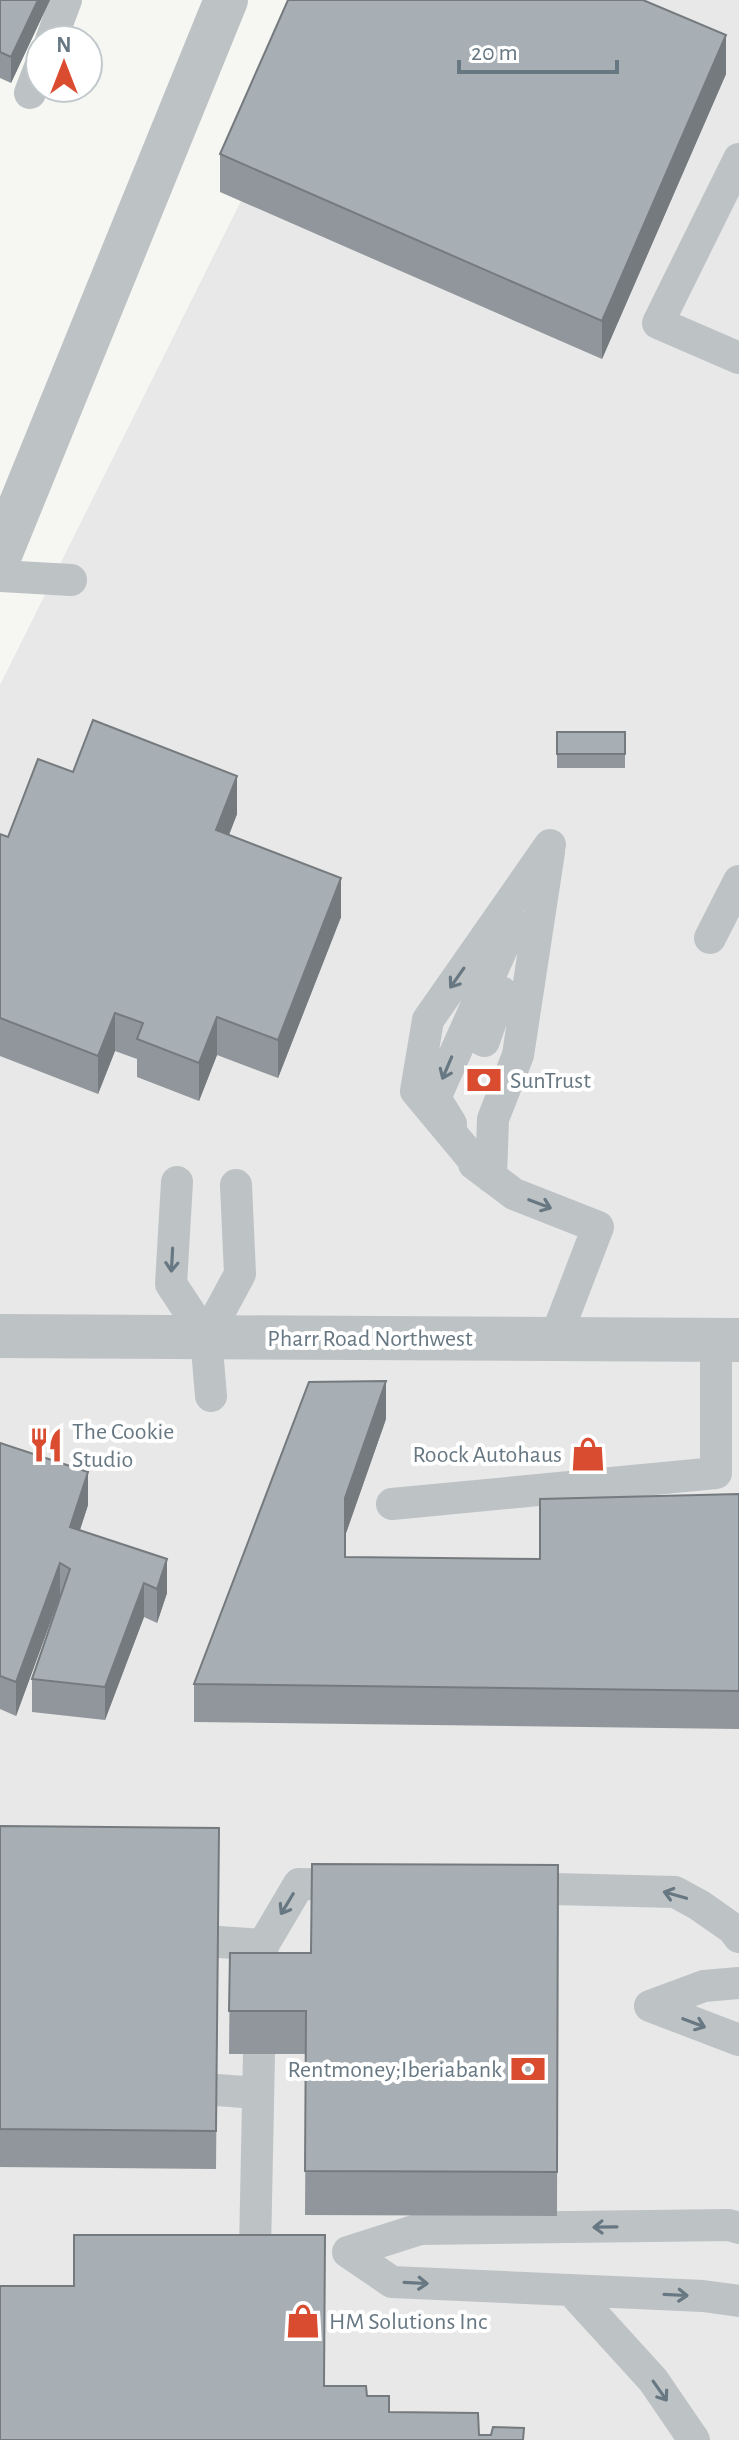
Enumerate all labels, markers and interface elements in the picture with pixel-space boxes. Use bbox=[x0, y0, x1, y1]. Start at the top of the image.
north arrow bbox=[24, 24, 104, 104]
scale bar bbox=[459, 24, 617, 74]
text: N bbox=[56, 34, 72, 56]
text: 20 m bbox=[471, 41, 518, 65]
one-way arrow bbox=[449, 966, 465, 988]
one-way arrow bbox=[439, 1055, 454, 1080]
bank icon: SunTrust bbox=[465, 1061, 503, 1099]
place label: SunTrust bbox=[510, 1069, 591, 1093]
one-way arrow bbox=[527, 1198, 552, 1212]
one-way arrow bbox=[164, 1246, 179, 1273]
street label: Pharr Road Northwest bbox=[267, 1327, 473, 1351]
place label: The Cookie Studio bbox=[72, 1420, 174, 1472]
restaurant icon: The Cookie Studio bbox=[27, 1426, 65, 1464]
shop icon: Roock Autohaus bbox=[569, 1435, 607, 1473]
place label: Roock Autohaus bbox=[412, 1443, 562, 1467]
one-way arrow bbox=[663, 1887, 688, 1901]
one-way arrow bbox=[279, 1892, 295, 1915]
one-way arrow bbox=[681, 2017, 706, 2031]
bank icon: Rentmoney;Iberiabank bbox=[509, 2050, 547, 2088]
place label: Rentmoney;Iberiabank bbox=[288, 2058, 502, 2082]
one-way arrow bbox=[592, 2219, 619, 2235]
one-way arrow bbox=[402, 2276, 429, 2291]
one-way arrow bbox=[662, 2288, 689, 2303]
shop icon: HM Solutions Inc bbox=[284, 2302, 322, 2340]
place label: HM Solutions Inc bbox=[329, 2310, 487, 2334]
one-way arrow bbox=[652, 2379, 668, 2401]

